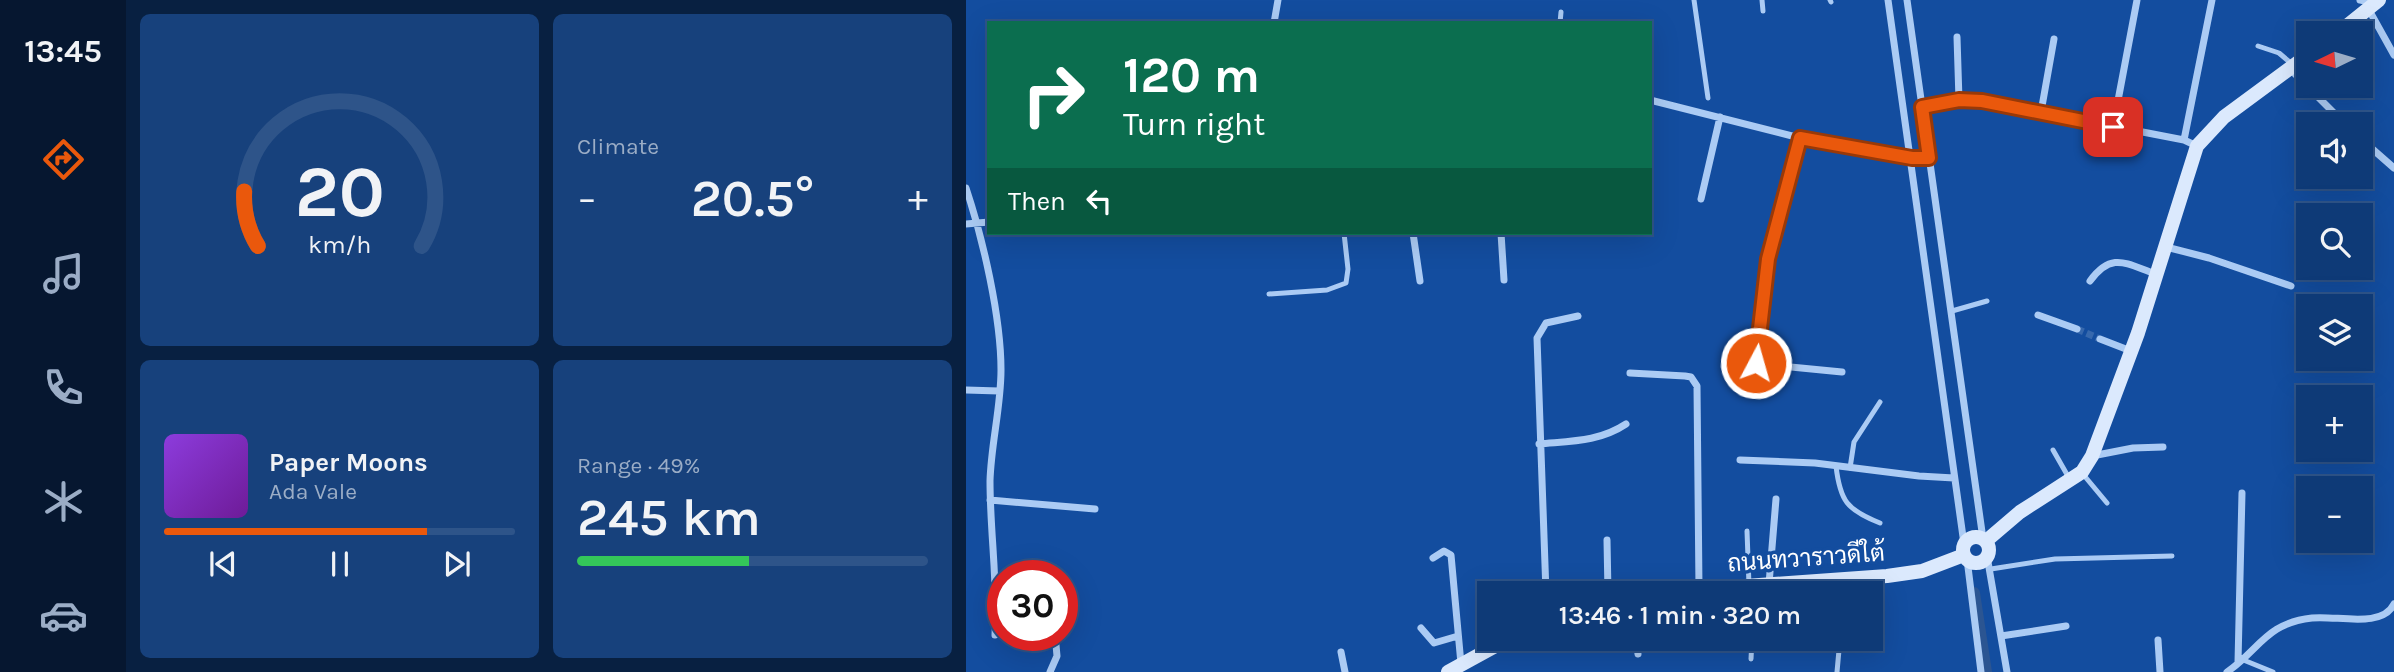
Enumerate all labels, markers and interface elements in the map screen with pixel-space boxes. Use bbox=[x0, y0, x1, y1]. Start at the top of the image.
north arrow bbox=[2296, 21, 2373, 98]
map controls bbox=[2296, 21, 2373, 553]
text: 13:45 bbox=[24, 33, 102, 70]
text: 120 m bbox=[1123, 47, 1260, 104]
icon: right bbox=[1008, 49, 1099, 140]
pin bbox=[2083, 97, 2143, 157]
text: Turn right bbox=[1123, 106, 1265, 143]
icon: arrive bbox=[2094, 108, 2132, 146]
button: sound bbox=[2296, 112, 2373, 189]
text: Climate bbox=[577, 133, 659, 160]
icon: directions bbox=[39, 135, 88, 184]
text: 20 bbox=[294, 149, 385, 234]
text: 20.5° bbox=[691, 168, 814, 229]
text: − bbox=[577, 176, 597, 221]
text: + bbox=[908, 176, 928, 221]
icon: left bbox=[1080, 182, 1118, 220]
text: Then bbox=[1008, 186, 1066, 217]
button: search bbox=[2296, 203, 2373, 280]
text: km/h bbox=[308, 230, 371, 259]
icon: music bbox=[39, 249, 88, 298]
button: layers bbox=[2296, 294, 2373, 371]
position arrow bbox=[1719, 326, 1793, 400]
icon: phone bbox=[39, 363, 88, 412]
button: + bbox=[2296, 385, 2373, 462]
text: Paper Moons bbox=[269, 447, 428, 478]
text: Range · 49% bbox=[577, 452, 700, 479]
button: − bbox=[2296, 476, 2373, 553]
icon: climate bbox=[39, 477, 88, 526]
text: Ada Vale bbox=[269, 478, 357, 505]
text: 245 km bbox=[577, 487, 761, 548]
street label: ถนนทวาราวดีใต้ bbox=[1726, 536, 1886, 577]
icon: previous bbox=[204, 545, 242, 583]
icon: pause bbox=[321, 545, 359, 583]
icon: next bbox=[438, 545, 476, 583]
speed limit sign: 30 bbox=[987, 560, 1078, 651]
icon: car bbox=[39, 591, 88, 640]
text: 13:46 · 1 min · 320 m bbox=[1559, 600, 1801, 631]

